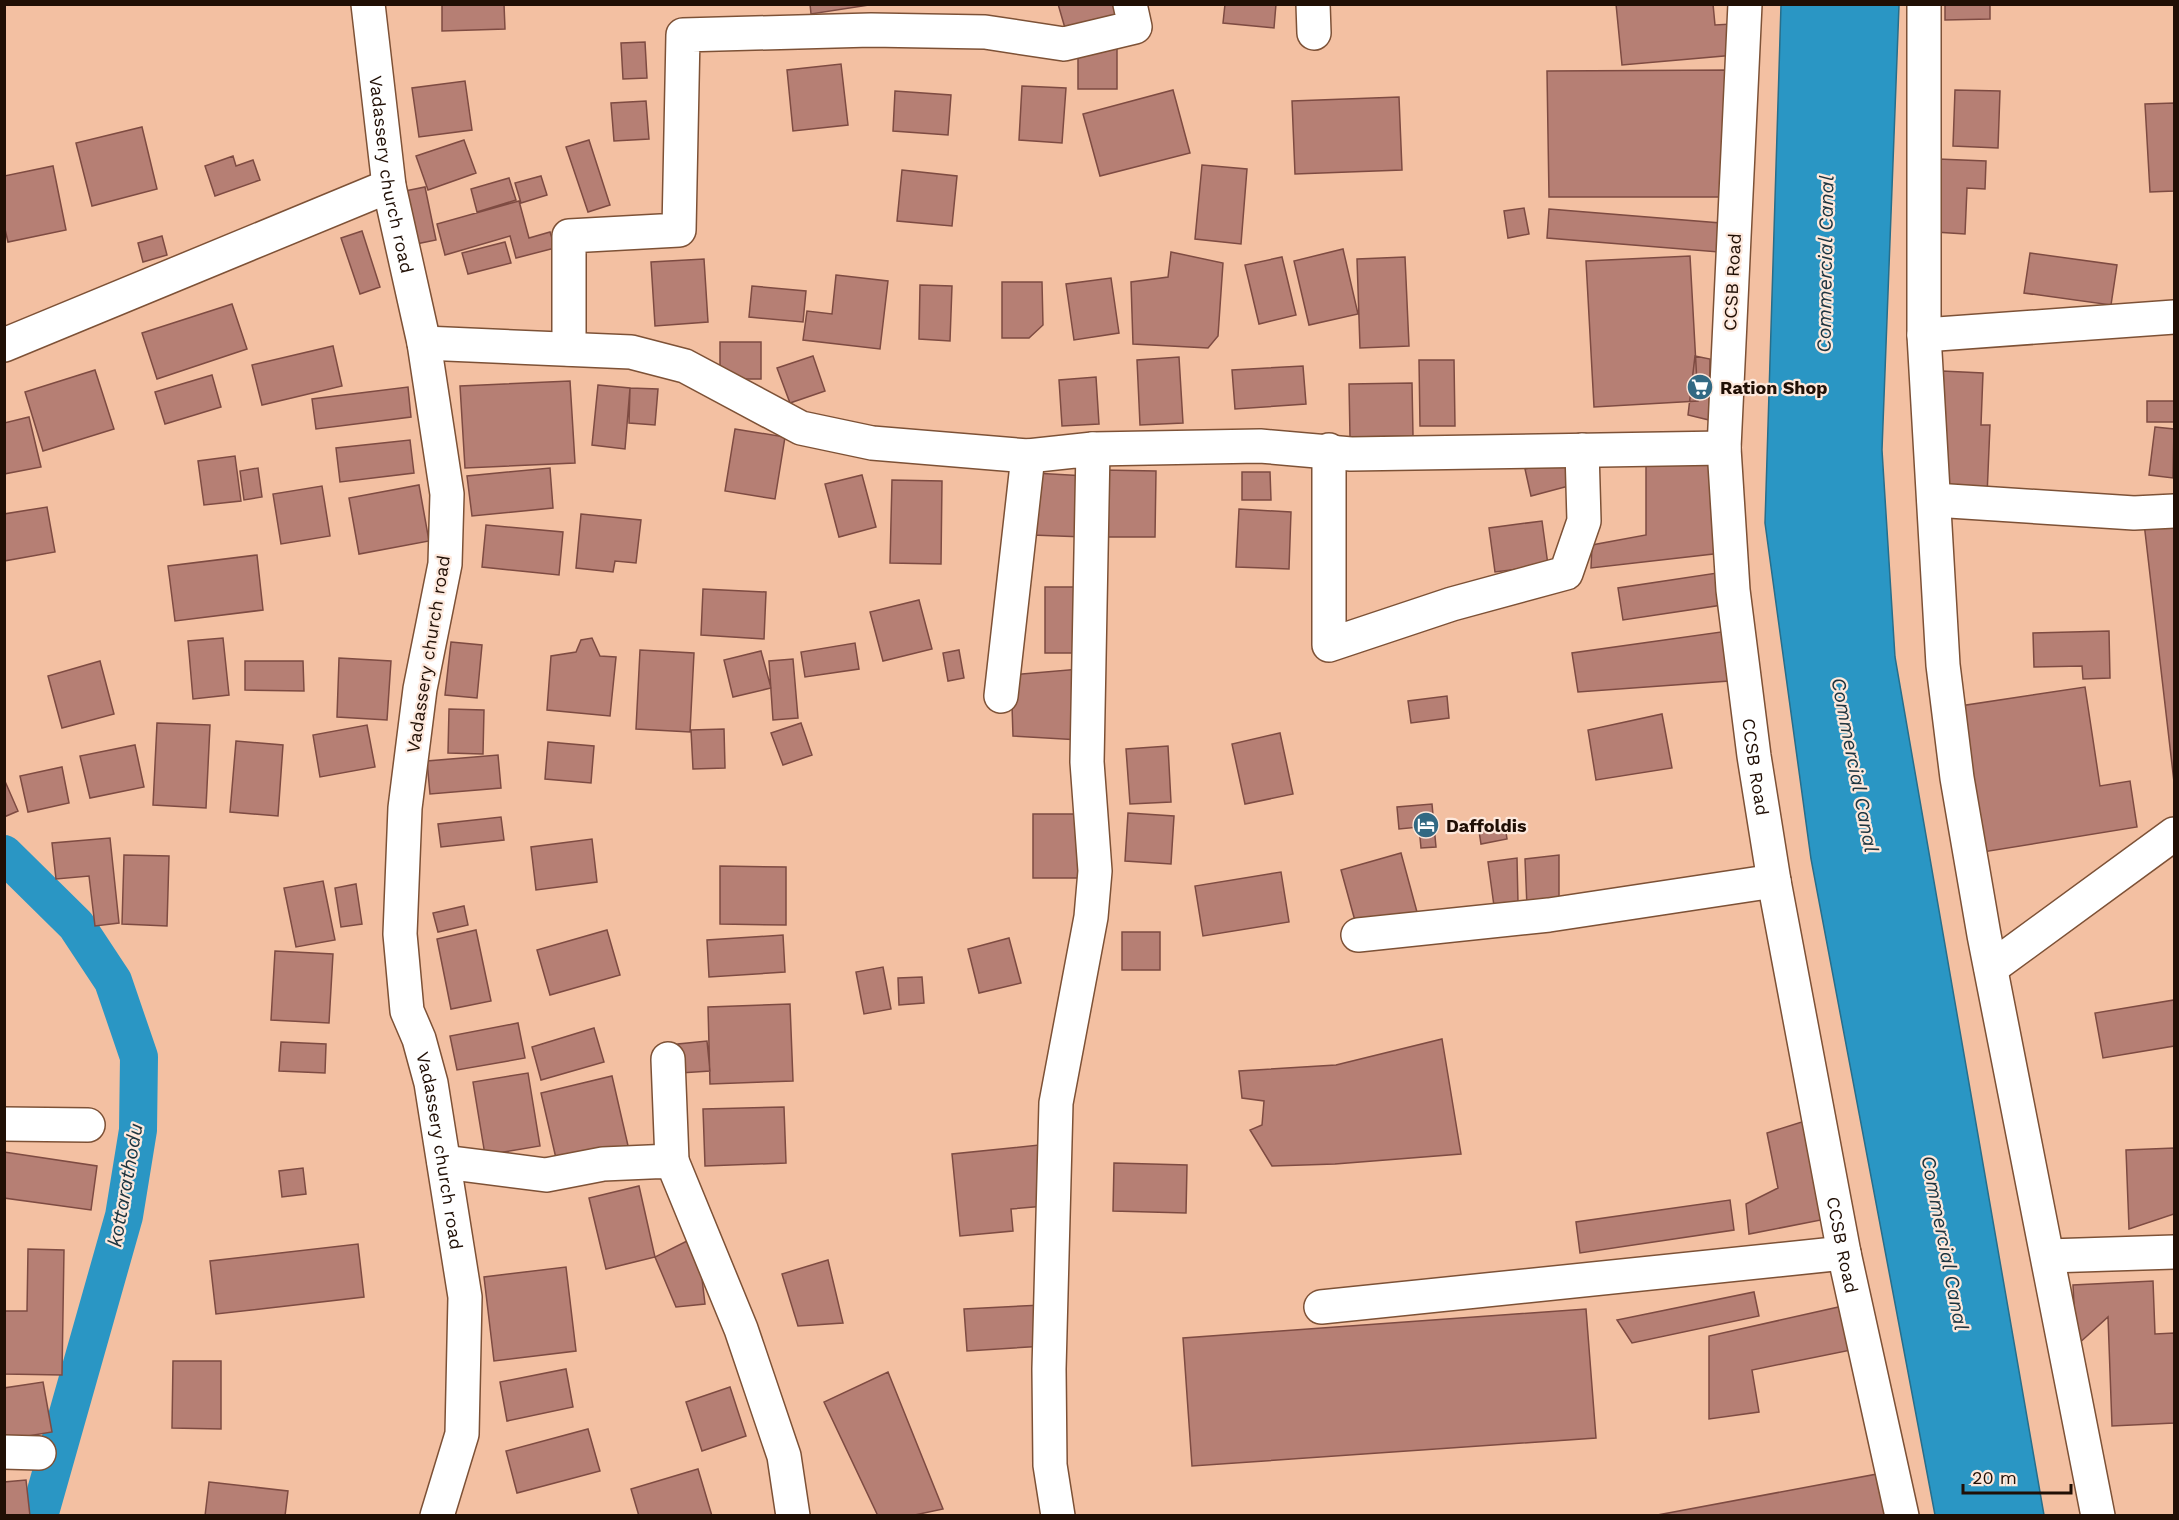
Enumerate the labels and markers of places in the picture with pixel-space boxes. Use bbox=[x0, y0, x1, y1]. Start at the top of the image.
supermarket icon: Ration Shop bbox=[1685, 372, 1715, 402]
place label: Ration Shop bbox=[1720, 377, 1828, 398]
hotel icon: Daffoldis bbox=[1411, 810, 1441, 840]
place label: Daffoldis bbox=[1446, 815, 1527, 836]

